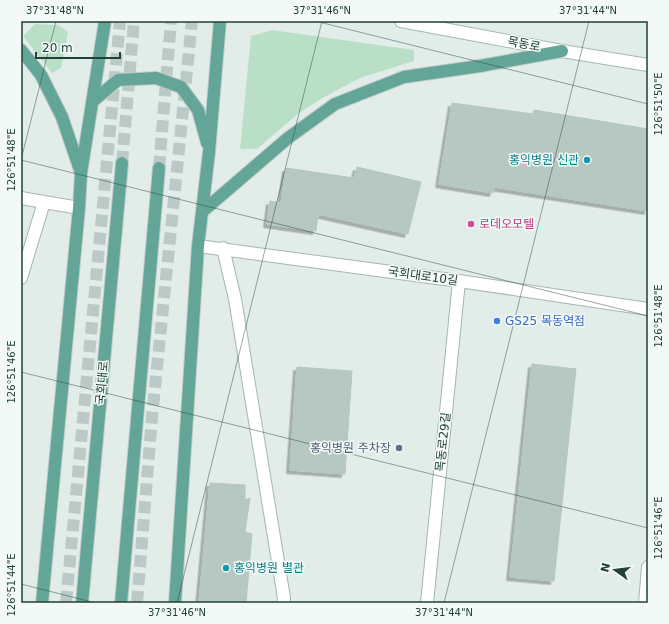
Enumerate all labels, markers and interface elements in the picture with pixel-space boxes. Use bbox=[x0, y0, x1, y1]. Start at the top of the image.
text: 37°31'48"N bbox=[26, 5, 84, 16]
text: 37°31'46"N bbox=[293, 5, 351, 16]
text: 37°31'44"N bbox=[559, 5, 617, 16]
scale bar bbox=[36, 34, 120, 60]
street label: 목동로 bbox=[506, 34, 542, 54]
text: 20 m bbox=[42, 41, 73, 55]
text: 126°51'50"E bbox=[653, 72, 664, 136]
text: 126°51'48"E bbox=[6, 128, 17, 192]
place label: 홍익병원 신관 bbox=[509, 153, 579, 167]
marker: 홍익병원 신관 bbox=[582, 155, 592, 165]
place label: 로데오모텔 bbox=[479, 217, 534, 231]
marker: 로데오모텔 bbox=[466, 219, 476, 229]
street label: 국회대로10길 bbox=[387, 264, 459, 288]
text: 126°51'48"E bbox=[653, 284, 664, 348]
place label: GS25 목동역점 bbox=[505, 314, 585, 328]
marker: GS25 목동역점 bbox=[492, 316, 502, 326]
text: 126°51'46"E bbox=[6, 340, 17, 404]
street label: 국회대로 bbox=[93, 360, 111, 406]
street label: 목동로29길 bbox=[433, 412, 453, 472]
place label: 홍익병원 주차장 bbox=[310, 441, 391, 455]
marker: 홍익병원 주차장 bbox=[394, 443, 404, 453]
text: 126°51'46"E bbox=[653, 496, 664, 560]
north arrow bbox=[595, 550, 635, 590]
text: 126°51'44"E bbox=[6, 553, 17, 617]
place label: 홍익병원 별관 bbox=[234, 561, 304, 575]
text: N bbox=[598, 562, 613, 574]
marker: 홍익병원 별관 bbox=[221, 563, 231, 573]
text: 37°31'46"N bbox=[148, 607, 206, 618]
text: 37°31'44"N bbox=[415, 607, 473, 618]

